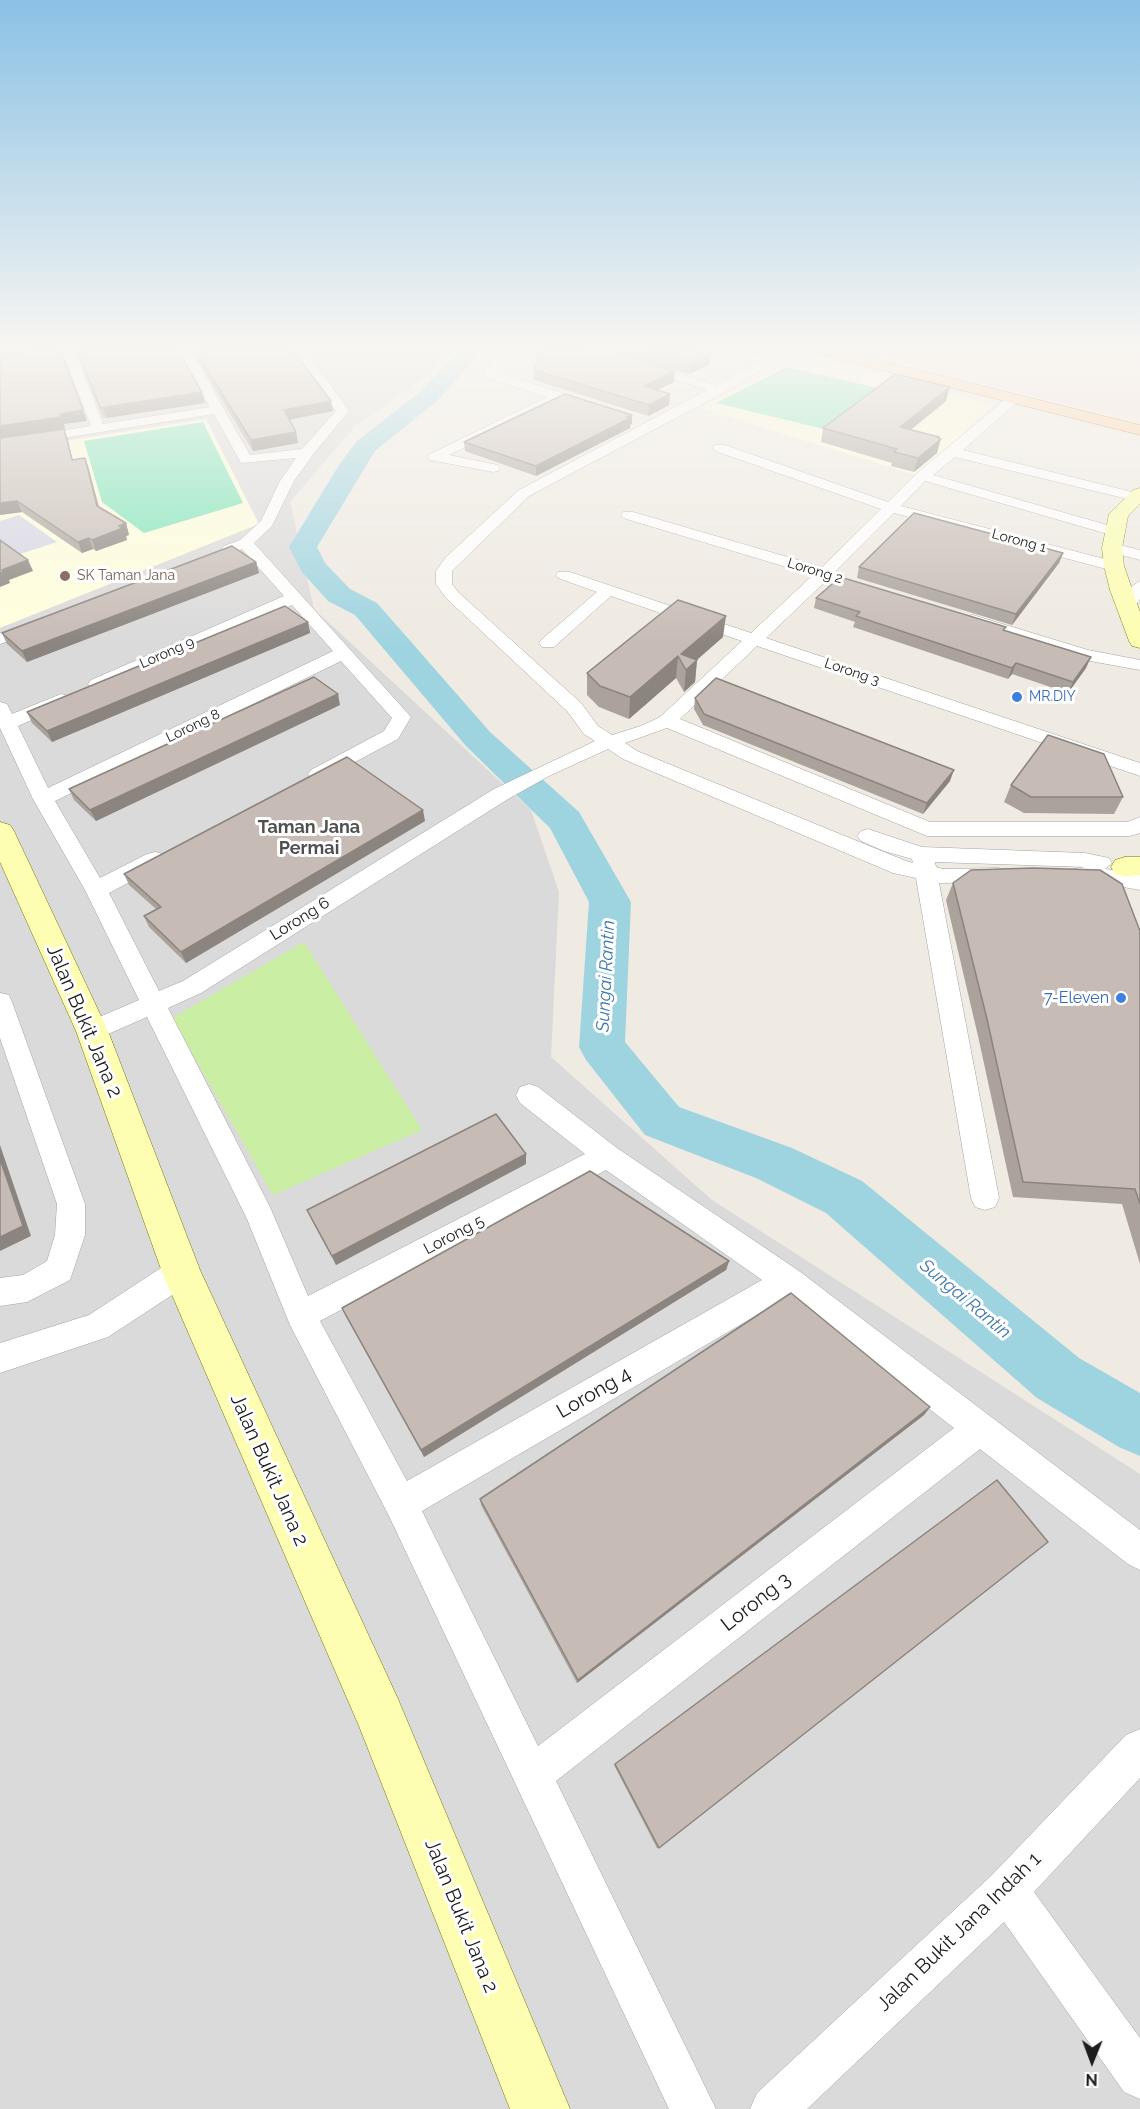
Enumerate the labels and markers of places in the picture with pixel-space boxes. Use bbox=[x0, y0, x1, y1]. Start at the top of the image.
place label: SK Taman Jana bbox=[77, 568, 175, 584]
marker: SK Taman Jana bbox=[58, 569, 72, 583]
place label: MR.DIY bbox=[1029, 689, 1076, 705]
marker: MR.DIY bbox=[1010, 690, 1024, 704]
place label: 7-Eleven bbox=[1044, 988, 1109, 1008]
marker: 7-Eleven bbox=[1114, 991, 1128, 1005]

